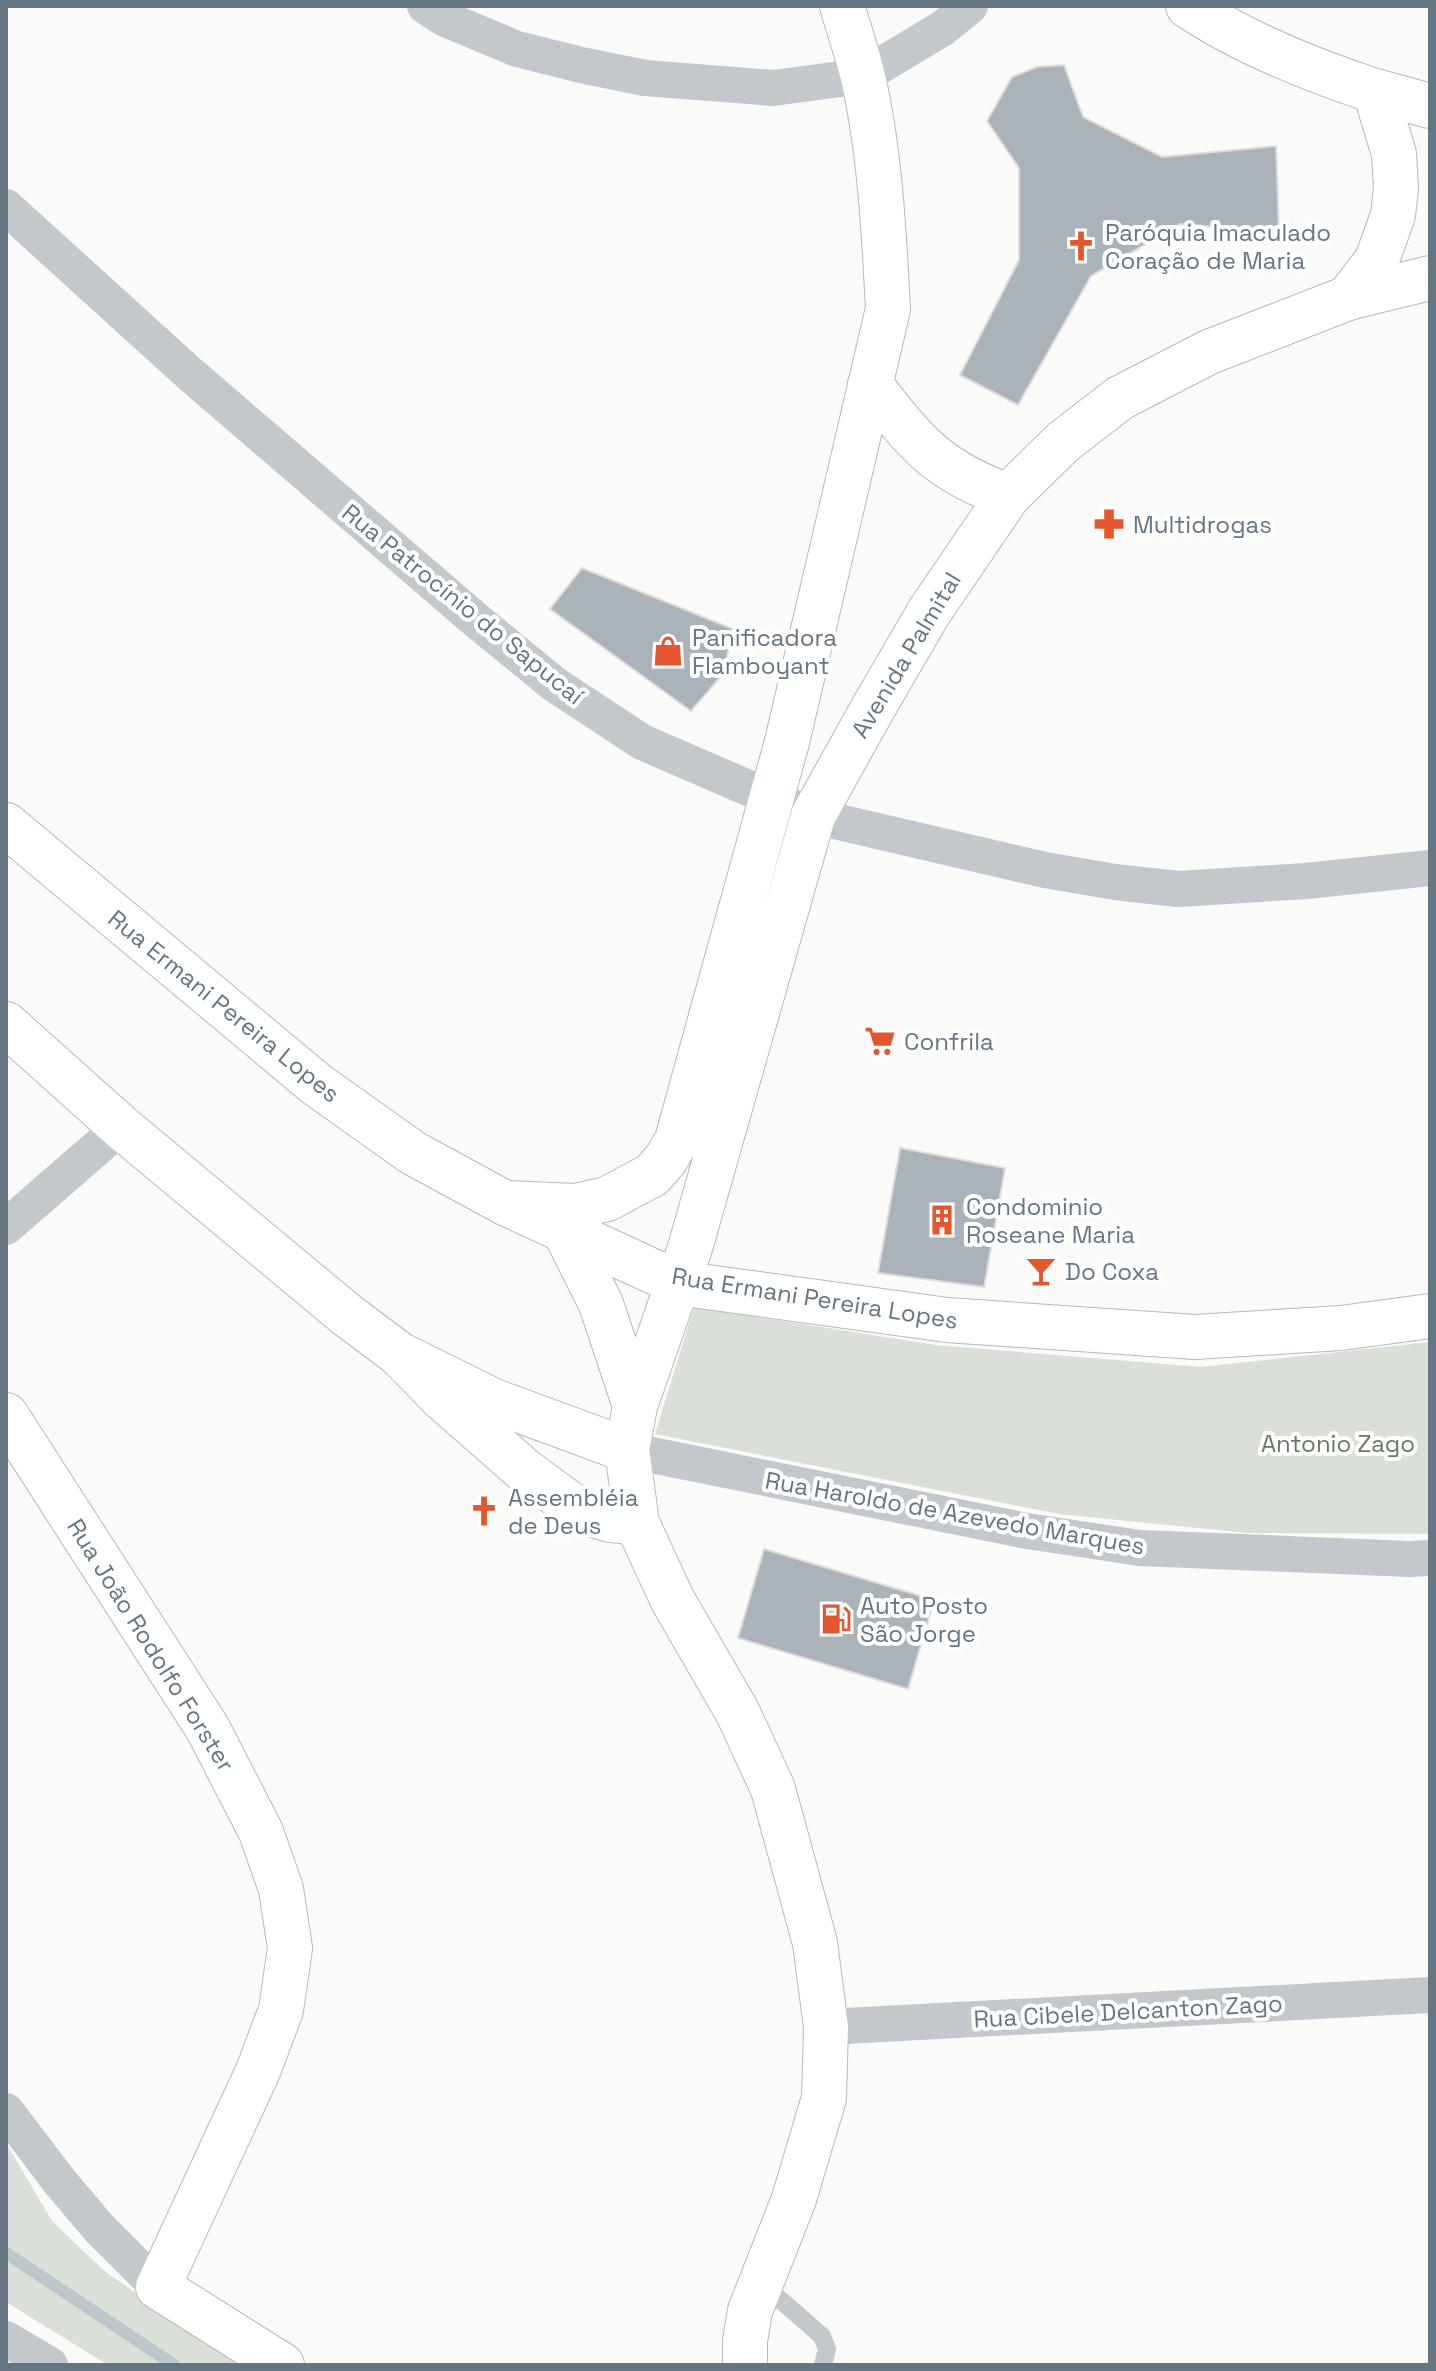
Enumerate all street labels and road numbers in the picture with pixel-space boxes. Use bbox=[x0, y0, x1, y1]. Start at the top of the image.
street label: Rua Patrocínio do Sapucaí bbox=[336, 497, 590, 711]
street label: Avenida Palmital bbox=[844, 566, 968, 744]
street label: Rua Ermani Pereira Lopes bbox=[102, 903, 346, 1109]
street label: Rua Ermani Pereira Lopes bbox=[670, 1260, 960, 1336]
street label: Rua Haroldo de Azevedo Marques bbox=[763, 1464, 1147, 1562]
street label: Rua João Rodolfo Forster bbox=[60, 1513, 242, 1777]
street label: Rua Cibele Delcanton Zago bbox=[973, 1987, 1283, 2035]

